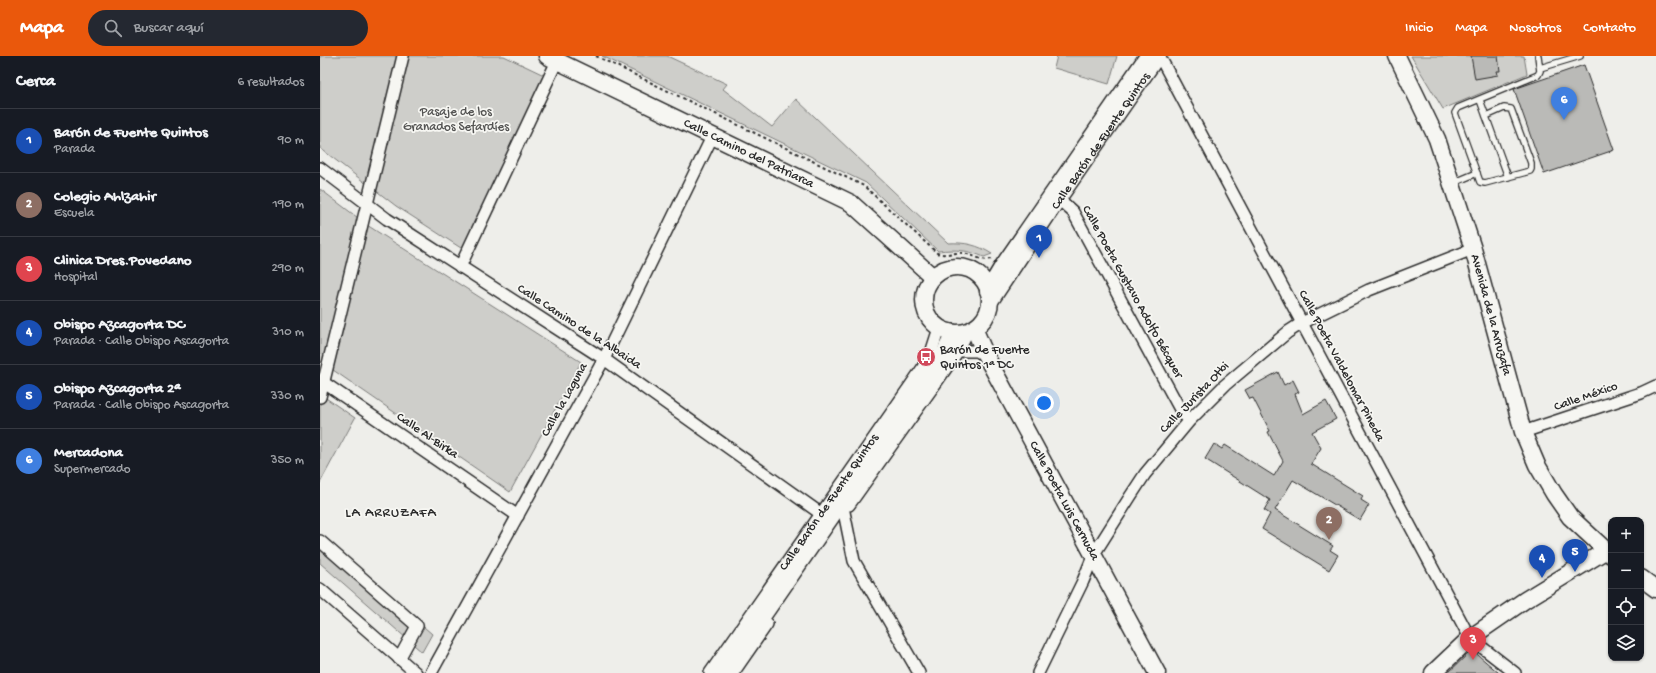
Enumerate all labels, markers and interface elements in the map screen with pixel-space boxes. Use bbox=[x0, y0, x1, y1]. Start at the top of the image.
search box bbox=[88, 10, 368, 46]
text: Mapa bbox=[20, 17, 64, 40]
icon: search bbox=[102, 17, 124, 39]
text: Buscar aquí bbox=[134, 19, 204, 37]
text: Inicio bbox=[1405, 20, 1433, 37]
text: Mapa bbox=[1455, 20, 1487, 37]
text: Nosotros bbox=[1509, 20, 1561, 37]
text: Contacto bbox=[1583, 20, 1636, 37]
street label: Calle Barón de Fuente Quintos bbox=[1048, 69, 1154, 213]
text: Cerca bbox=[16, 72, 55, 92]
text: 6 resultados bbox=[238, 75, 304, 90]
pin: 6 bbox=[1551, 87, 1577, 120]
park label: Pasaje de los Granados Sefardíes bbox=[403, 105, 510, 135]
street label: Calle Camino del Patriarca bbox=[681, 116, 817, 192]
text: Barón de Fuente Quintos bbox=[54, 124, 208, 142]
text: 1 bbox=[26, 133, 32, 148]
text: 90 m bbox=[278, 133, 304, 148]
text: Parada bbox=[54, 142, 95, 157]
text: Colegio Ahlzahir bbox=[54, 188, 156, 206]
text: 2 bbox=[26, 197, 32, 212]
text: 190 m bbox=[273, 197, 304, 212]
street label: Calle Poeta Gustavo Adolfo Bécquer bbox=[1078, 203, 1186, 382]
text: Escuela bbox=[54, 206, 94, 221]
pin: 1 bbox=[1026, 225, 1052, 258]
text: Clinica Dres.Povedano bbox=[54, 252, 192, 270]
street label: Avenida de la Arruzafa bbox=[1467, 253, 1515, 378]
text: 3 bbox=[26, 261, 32, 276]
text: 290 m bbox=[271, 261, 304, 276]
text: Hospital bbox=[54, 270, 98, 285]
street label: Calle Camino de la Albaida bbox=[514, 281, 645, 373]
street label: Calle Poeta Valdelomar Pineda bbox=[1295, 288, 1388, 445]
text: Obispo Azcagorta DC bbox=[54, 316, 185, 334]
text: 4 bbox=[26, 325, 32, 340]
text: 310 m bbox=[272, 325, 304, 340]
text: Parada · Calle Obispo Ascagorta bbox=[54, 334, 229, 349]
place label: Barón de Fuente Quintos 1ª DC bbox=[939, 343, 1030, 373]
bus stop icon: Barón de Fuente Quintos 1ª DC bbox=[915, 346, 937, 368]
street label: Calle Jurista Otbi bbox=[1157, 359, 1233, 437]
street label: Calle la Laguna bbox=[539, 360, 592, 439]
street label: Calle México bbox=[1552, 379, 1620, 415]
text: Obispo Azcagorta 2ª bbox=[54, 380, 181, 398]
text: 5 bbox=[26, 389, 32, 404]
text: 330 m bbox=[271, 389, 304, 404]
your location bbox=[1034, 393, 1054, 413]
text: Parada · Calle Obispo Ascagorta bbox=[54, 398, 229, 413]
street label: Calle Al-Birka bbox=[393, 410, 461, 463]
street label: Calle Barón de Fuente Quintos bbox=[776, 430, 883, 574]
street label: Calle Poeta Luis Cernuda bbox=[1026, 439, 1103, 564]
text: Mercadona bbox=[54, 444, 123, 462]
text: 6 bbox=[26, 453, 32, 468]
text: 350 m bbox=[271, 453, 304, 468]
text: Supermercado bbox=[54, 462, 130, 477]
district label: LA ARRUZAFA bbox=[345, 505, 437, 522]
pin: 2 bbox=[1316, 507, 1342, 540]
map controls bbox=[1608, 517, 1644, 661]
button: + bbox=[1608, 517, 1644, 553]
pin: 5 bbox=[1562, 539, 1588, 572]
pin: 4 bbox=[1529, 545, 1555, 578]
button: − bbox=[1608, 553, 1644, 589]
button: locate bbox=[1608, 589, 1644, 625]
button: layers bbox=[1608, 625, 1644, 661]
pin: 3 bbox=[1460, 627, 1486, 660]

